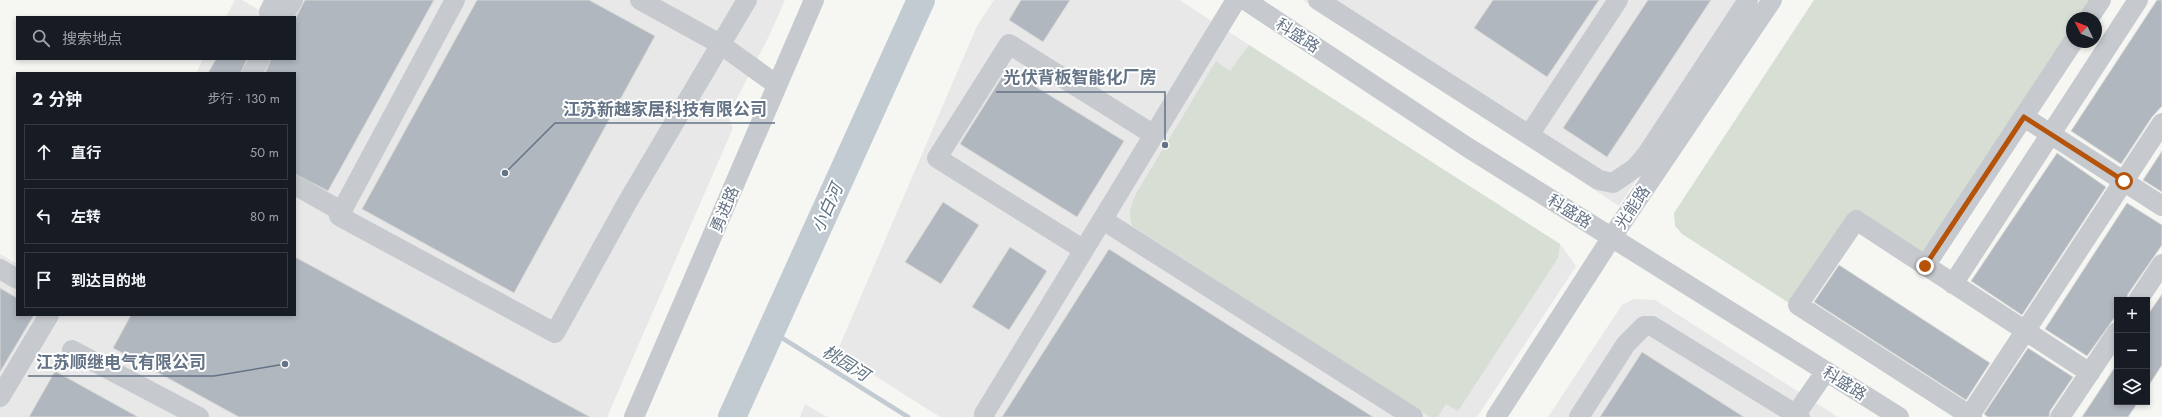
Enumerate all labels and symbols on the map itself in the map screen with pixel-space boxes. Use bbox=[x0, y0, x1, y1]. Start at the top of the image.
north arrow bbox=[2066, 12, 2102, 48]
street label: 科盛路 bbox=[1271, 13, 1324, 58]
callout: 光伏背板智能化厂房 bbox=[996, 63, 1165, 92]
text: 光伏背板智能化厂房 bbox=[1004, 65, 1157, 89]
callout: 江苏新越家居科技有限公司 bbox=[555, 94, 775, 123]
text: 江苏新越家居科技有限公司 bbox=[563, 97, 767, 121]
route start bbox=[2115, 172, 2133, 190]
water label: 小白河 bbox=[806, 177, 850, 236]
street label: 光能路 bbox=[1609, 181, 1655, 234]
street label: 勇进路 bbox=[704, 183, 744, 236]
street label: 科盛路 bbox=[1543, 189, 1596, 234]
route end bbox=[1916, 257, 1934, 275]
water label: 桃园河 bbox=[818, 339, 877, 388]
callout: 江苏顺继电气有限公司 bbox=[28, 347, 214, 376]
text: 江苏顺继电气有限公司 bbox=[36, 350, 206, 374]
street label: 科盛路 bbox=[1818, 361, 1871, 406]

